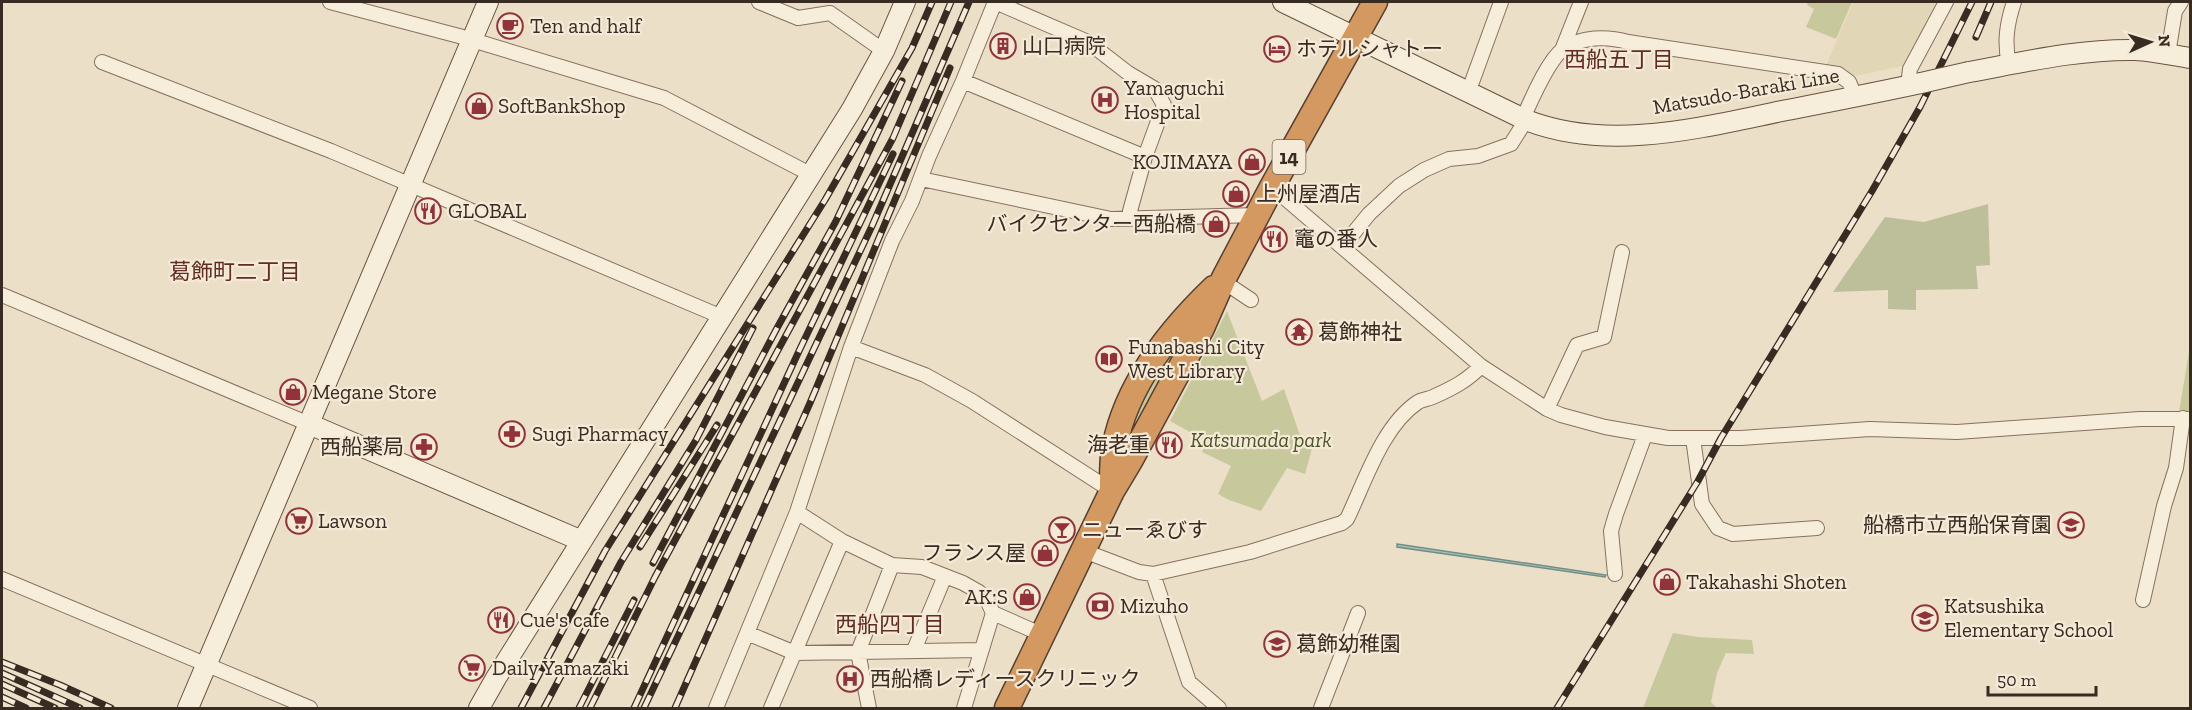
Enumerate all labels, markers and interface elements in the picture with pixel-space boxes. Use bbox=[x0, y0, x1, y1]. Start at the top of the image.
cafe icon: Ten and half bbox=[495, 11, 525, 41]
north arrow bbox=[2120, 12, 2180, 72]
place label: Ten and half bbox=[530, 13, 642, 38]
building icon: 山口病院 bbox=[988, 31, 1018, 61]
place label: 山口病院 bbox=[1022, 33, 1106, 58]
hotel icon: ホテルシャトー bbox=[1262, 34, 1292, 64]
text: N bbox=[2155, 34, 2174, 48]
place label: ホテルシャトー bbox=[1296, 36, 1443, 61]
district label: 西船五丁目 bbox=[1564, 46, 1674, 73]
street label: Matsudo-Baraki Line bbox=[1651, 62, 1841, 119]
place label: Yamaguchi Hospital bbox=[1123, 75, 1225, 124]
hospital icon: Yamaguchi Hospital bbox=[1090, 85, 1120, 115]
shop icon: SoftBankShop bbox=[464, 91, 494, 121]
place label: SoftBankShop bbox=[498, 93, 626, 118]
road number: 14 bbox=[1272, 140, 1306, 174]
shop icon: KOJIMAYA bbox=[1237, 147, 1267, 177]
place label: KOJIMAYA bbox=[1132, 149, 1232, 174]
shop icon: 上州屋酒店 bbox=[1221, 179, 1251, 209]
place label: 上州屋酒店 bbox=[1256, 181, 1361, 206]
restaurant icon: GLOBAL bbox=[413, 196, 443, 226]
place label: GLOBAL bbox=[448, 198, 527, 223]
shop icon: バイクセンター西船橋 bbox=[1201, 209, 1231, 239]
place label: バイクセンター西船橋 bbox=[986, 211, 1196, 236]
restaurant icon: 竈の番人 bbox=[1259, 224, 1289, 254]
place label: 竈の番人 bbox=[1294, 226, 1378, 251]
district label: 葛飾町二丁目 bbox=[169, 258, 301, 285]
temple icon: 葛飾神社 bbox=[1284, 317, 1314, 347]
place label: 葛飾神社 bbox=[1318, 319, 1402, 344]
place label: Funabashi City West Library bbox=[1128, 334, 1265, 383]
library icon: Funabashi City West Library bbox=[1094, 344, 1124, 374]
shop icon: Megane Store bbox=[278, 377, 308, 407]
place label: Megane Store bbox=[312, 379, 437, 404]
pharmacy icon: Sugi Pharmacy bbox=[497, 419, 527, 449]
place label: Sugi Pharmacy bbox=[532, 421, 669, 446]
park label: Katsumada park bbox=[1190, 427, 1332, 452]
restaurant icon: 海老重 bbox=[1154, 430, 1184, 460]
pharmacy icon: 西船薬局 bbox=[409, 432, 439, 462]
place label: 海老重 bbox=[1087, 432, 1150, 457]
place label: 西船薬局 bbox=[320, 434, 404, 459]
supermarket icon: Lawson bbox=[284, 506, 314, 536]
place label: Lawson bbox=[318, 508, 387, 533]
school or university icon: 船橋市立西船保育園 bbox=[2056, 510, 2086, 540]
place label: 船橋市立西船保育園 bbox=[1863, 512, 2052, 537]
bar icon: ニューゑびす bbox=[1047, 515, 1077, 545]
place label: ニューゑびす bbox=[1082, 517, 1208, 542]
shop icon: フランス屋 bbox=[1030, 538, 1060, 568]
place label: フランス屋 bbox=[921, 540, 1026, 565]
shop icon: Takahashi Shoten bbox=[1652, 567, 1682, 597]
place label: Takahashi Shoten bbox=[1686, 569, 1847, 594]
shop icon: AK:S bbox=[1012, 582, 1042, 612]
place label: AK:S bbox=[965, 584, 1008, 609]
bank icon: Mizuho bbox=[1085, 591, 1115, 621]
place label: Mizuho bbox=[1120, 593, 1188, 618]
place label: Katsushika Elementary School bbox=[1944, 593, 2114, 642]
school or university icon: Katsushika Elementary School bbox=[1910, 603, 1940, 633]
restaurant icon: Cue's cafe bbox=[486, 605, 516, 635]
place label: Cue's cafe bbox=[520, 607, 609, 632]
district label: 西船四丁目 bbox=[835, 611, 945, 638]
school or university icon: 葛飾幼稚園 bbox=[1262, 629, 1292, 659]
place label: 葛飾幼稚園 bbox=[1296, 631, 1401, 656]
supermarket icon: Daily Yamazaki bbox=[457, 653, 487, 683]
place label: Daily Yamazaki bbox=[492, 655, 629, 680]
scale bar bbox=[1988, 659, 2096, 697]
hospital icon: 西船橋レディースクリニック bbox=[835, 664, 865, 694]
place label: 西船橋レディースクリニック bbox=[870, 666, 1140, 691]
text: 50 m bbox=[1997, 669, 2037, 691]

